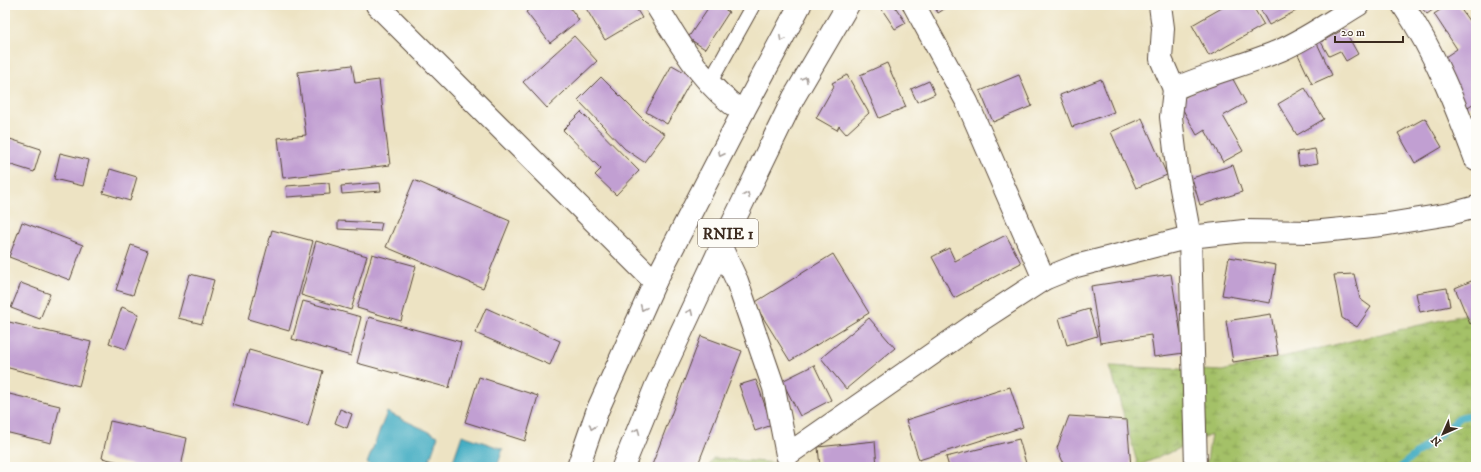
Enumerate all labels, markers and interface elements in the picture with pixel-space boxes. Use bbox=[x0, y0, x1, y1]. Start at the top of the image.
scale bar bbox=[1335, 18, 1403, 44]
text: 20 m bbox=[1341, 25, 1365, 40]
one-way arrow bbox=[779, 35, 786, 42]
one-way arrow bbox=[801, 76, 808, 83]
one-way arrow bbox=[718, 150, 726, 158]
one-way arrow bbox=[742, 192, 750, 199]
road number: RNIE 1 bbox=[698, 219, 758, 247]
one-way arrow bbox=[640, 304, 648, 311]
one-way arrow bbox=[685, 309, 693, 316]
north arrow bbox=[1423, 414, 1463, 454]
one-way arrow bbox=[588, 423, 596, 430]
one-way arrow bbox=[633, 427, 641, 434]
text: N bbox=[1428, 432, 1445, 449]

